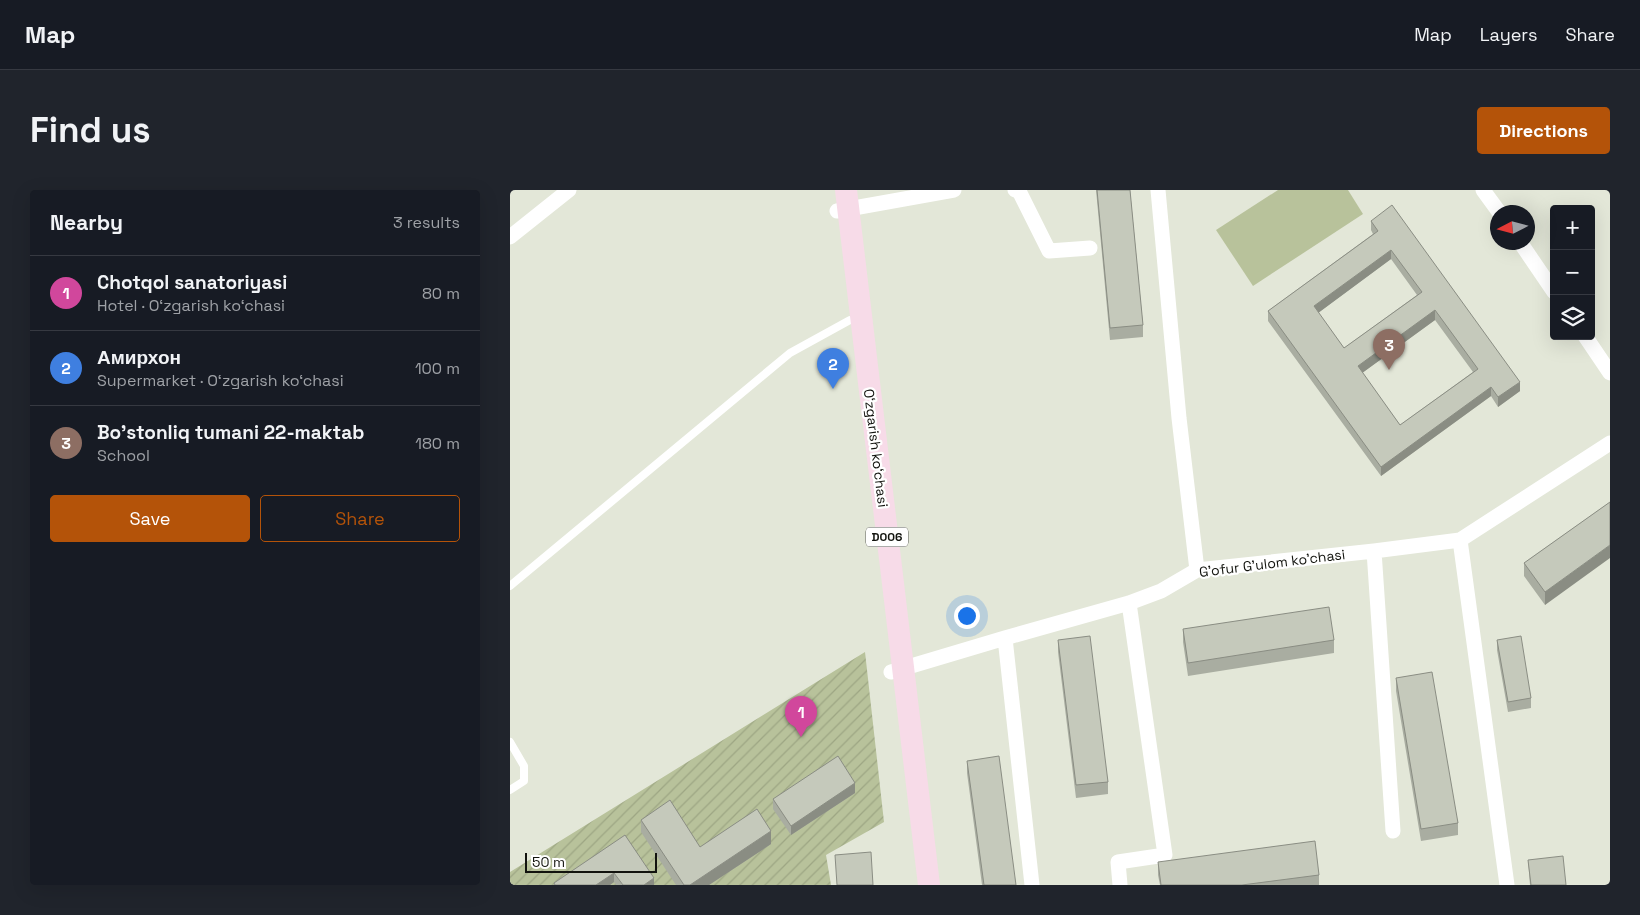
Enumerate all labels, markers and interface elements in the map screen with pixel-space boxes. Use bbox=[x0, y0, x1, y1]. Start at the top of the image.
text: Map bbox=[25, 19, 75, 50]
text: Map bbox=[1414, 23, 1452, 46]
text: Layers bbox=[1480, 23, 1537, 46]
text: Share bbox=[1565, 23, 1615, 46]
button: Directions bbox=[1477, 107, 1610, 154]
text: Find us bbox=[30, 108, 151, 152]
north arrow bbox=[1490, 205, 1535, 250]
map controls bbox=[1550, 205, 1595, 340]
button: + bbox=[1550, 205, 1595, 250]
text: Nearby bbox=[50, 209, 123, 236]
text: 3 results bbox=[393, 212, 460, 233]
button: − bbox=[1550, 250, 1595, 295]
text: Chotqol sanatoriyasi bbox=[97, 270, 287, 295]
text: 1 bbox=[62, 283, 70, 304]
text: 80 m bbox=[422, 283, 460, 304]
text: Hotel · Oʻzgarish koʻchasi bbox=[97, 295, 285, 316]
button: layers bbox=[1550, 295, 1595, 340]
pin: 3 bbox=[1373, 329, 1405, 370]
text: Амирхон bbox=[97, 345, 181, 370]
pin: 2 bbox=[817, 348, 849, 389]
text: 2 bbox=[61, 358, 71, 379]
text: 100 m bbox=[415, 358, 460, 379]
text: Supermarket · Oʻzgarish koʻchasi bbox=[97, 370, 344, 391]
street label: Oʻzgarish koʻchasi bbox=[860, 388, 892, 508]
text: Bo’stonliq tumani 22-maktab bbox=[97, 420, 364, 445]
text: 3 bbox=[61, 433, 71, 454]
text: 180 m bbox=[415, 433, 460, 454]
text: School bbox=[97, 445, 150, 466]
button: Save bbox=[50, 495, 250, 542]
button: Share bbox=[260, 495, 460, 542]
road number: D006 bbox=[866, 528, 908, 547]
street label: G'ofur G'ulom ko'chasi bbox=[1198, 545, 1346, 581]
your location bbox=[954, 603, 980, 629]
pin: 1 bbox=[785, 696, 817, 737]
scale bar bbox=[525, 850, 658, 873]
text: 50 m bbox=[532, 853, 565, 871]

